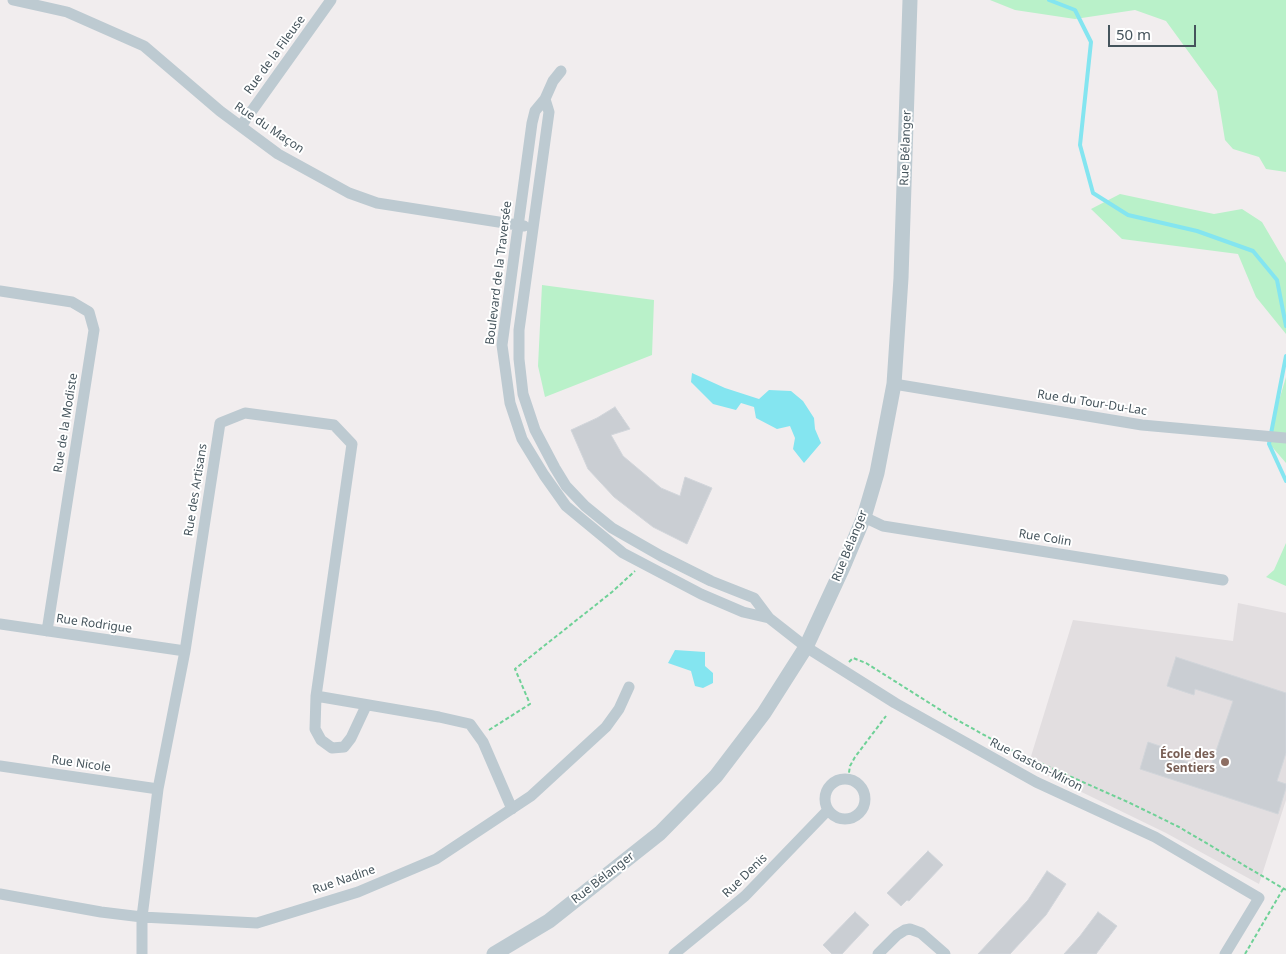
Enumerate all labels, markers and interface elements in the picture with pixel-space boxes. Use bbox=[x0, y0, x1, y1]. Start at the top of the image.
street label: Rue de la Fileuse bbox=[242, 13, 308, 97]
scale bar bbox=[1111, 15, 1198, 47]
text: 50 m bbox=[1116, 24, 1151, 44]
street label: Rue du Maçon bbox=[232, 99, 306, 157]
street label: Rue Bélanger bbox=[897, 110, 915, 186]
street label: Boulevard de la Traversée bbox=[483, 200, 515, 346]
street label: Rue de la Modiste bbox=[51, 372, 81, 474]
street label: Rue du Tour-Du-Lac bbox=[1036, 387, 1148, 419]
street label: Rue des Artisans bbox=[182, 443, 210, 537]
street label: Rue Bélanger bbox=[829, 508, 871, 584]
street label: Rue Colin bbox=[1018, 527, 1072, 549]
street label: Rue Rodrigue bbox=[55, 612, 133, 636]
street label: Rue Gaston-Miron bbox=[987, 735, 1085, 795]
place label: École des Sentiers bbox=[1160, 748, 1215, 776]
street label: Rue Nicole bbox=[50, 753, 112, 775]
marker: École des Sentiers bbox=[1219, 756, 1231, 768]
street label: Rue Bélanger bbox=[569, 849, 637, 907]
street label: Rue Denis bbox=[720, 851, 770, 901]
street label: Rue Nadine bbox=[311, 863, 377, 897]

